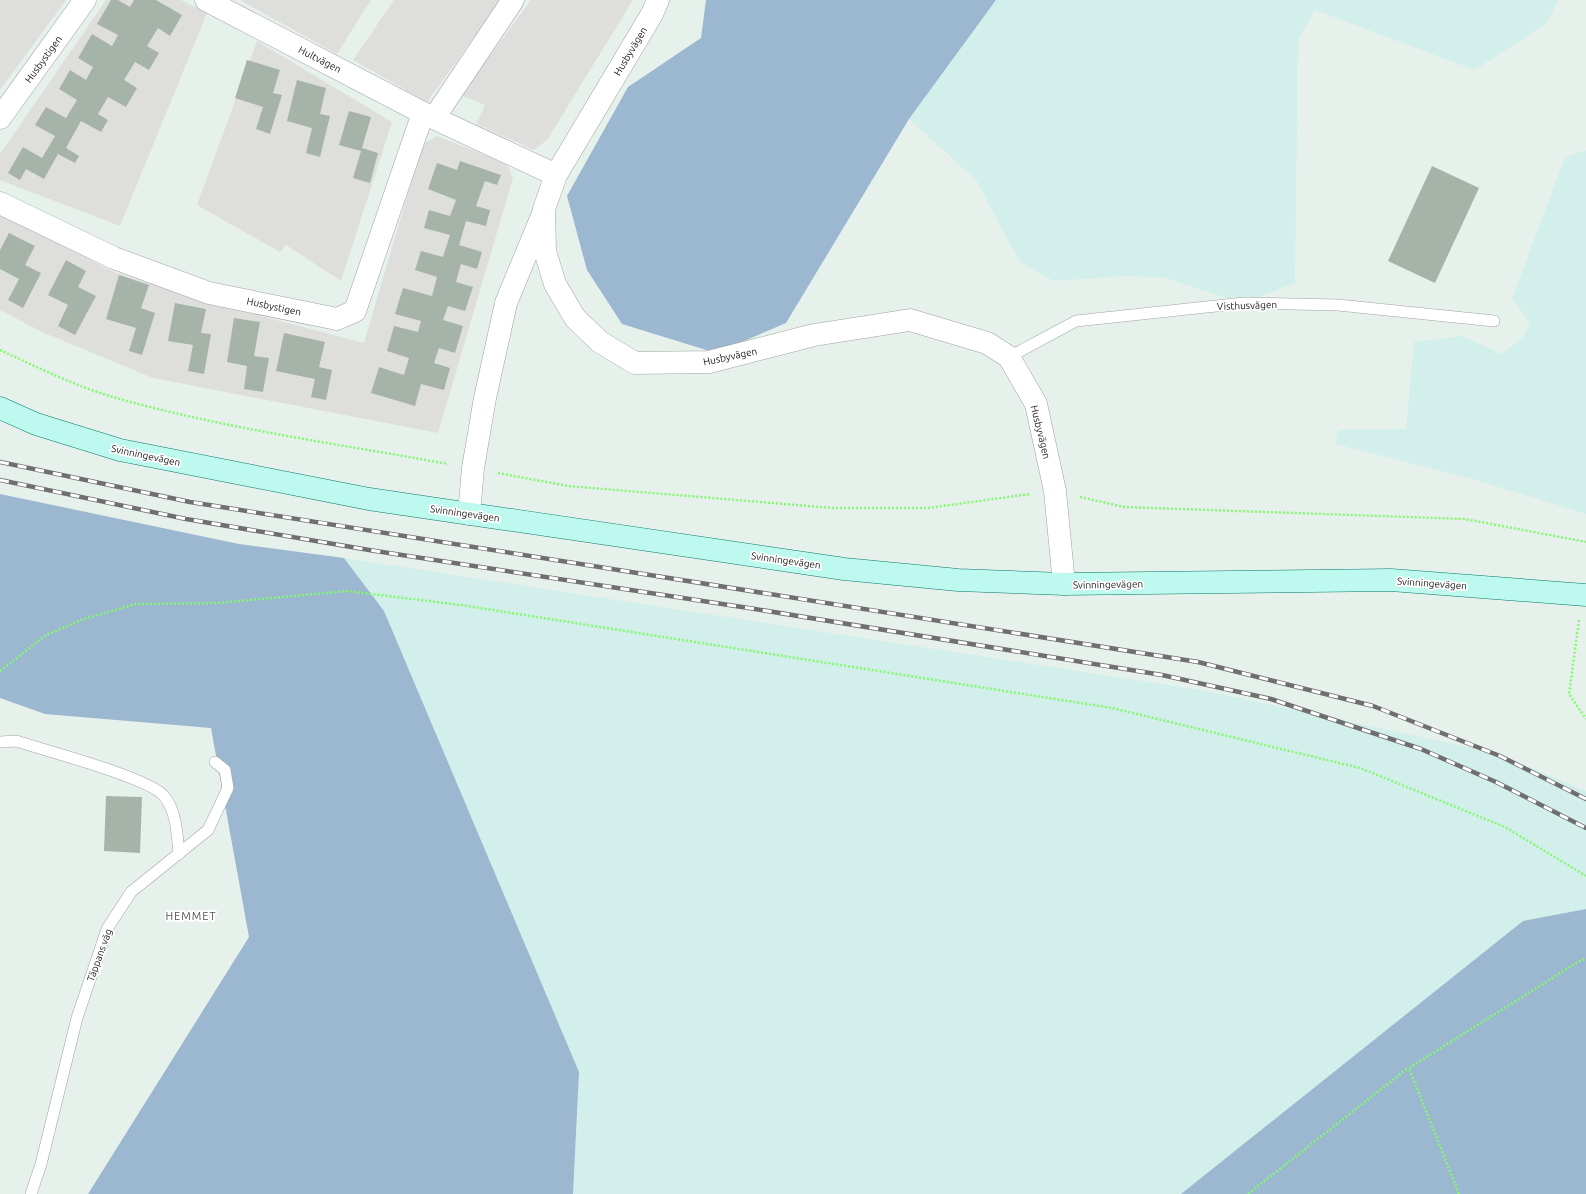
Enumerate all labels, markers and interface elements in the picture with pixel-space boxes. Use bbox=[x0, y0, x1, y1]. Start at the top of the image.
street label: Husbyvägen bbox=[612, 25, 649, 78]
street label: Husbystigen bbox=[23, 34, 64, 85]
street label: Hultvägen bbox=[297, 44, 343, 75]
street label: Husbystigen bbox=[246, 295, 302, 318]
street label: Visthusvägen bbox=[1217, 299, 1277, 312]
street label: Husbyvägen bbox=[702, 345, 758, 368]
street label: Husbyvägen bbox=[1029, 404, 1052, 460]
street label: Svinningevägen bbox=[110, 443, 181, 468]
street label: Svinningevägen bbox=[429, 503, 500, 524]
street label: Svinningevägen bbox=[750, 550, 821, 571]
street label: Svinningevägen bbox=[1397, 576, 1467, 591]
street label: Svinningevägen bbox=[1073, 578, 1143, 591]
district label: HEMMET bbox=[165, 910, 217, 922]
street label: Täppans väg bbox=[85, 927, 114, 983]

